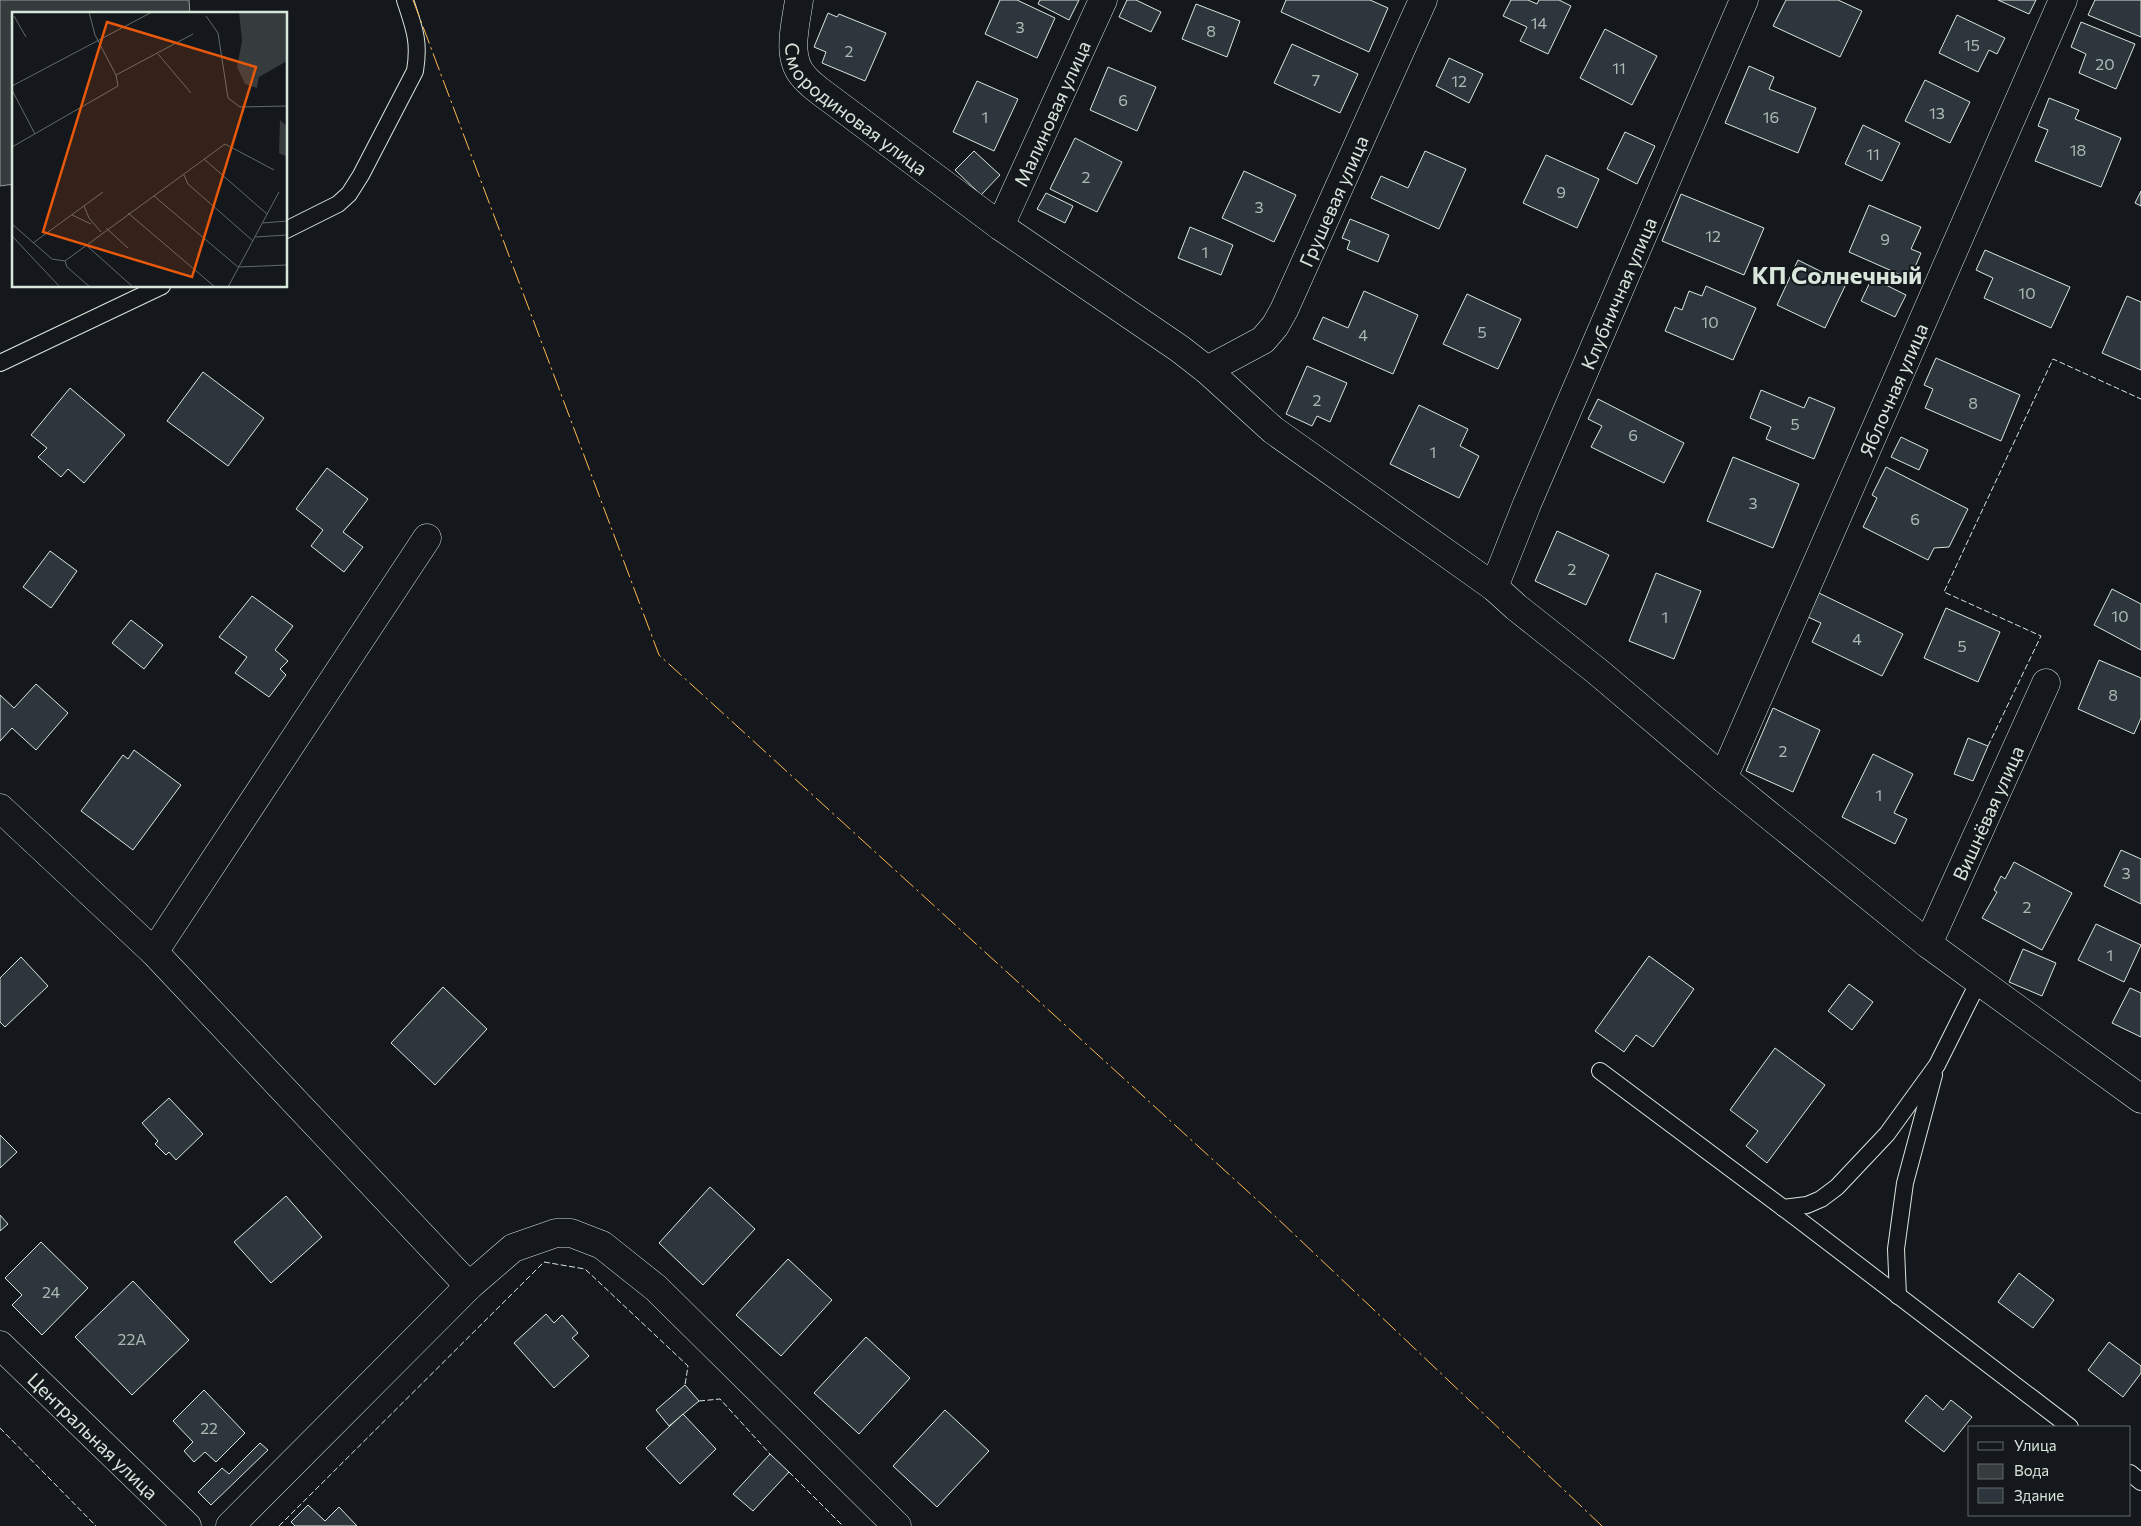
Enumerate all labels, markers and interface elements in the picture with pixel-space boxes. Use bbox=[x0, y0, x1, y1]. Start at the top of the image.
inset map bbox=[12, 12, 288, 288]
house number: 14 bbox=[1531, 13, 1548, 32]
house number: 3 bbox=[1015, 17, 1025, 36]
house number: 8 bbox=[1206, 21, 1216, 40]
house number: 15 bbox=[1964, 35, 1980, 54]
street label: Малиновая улица bbox=[1008, 37, 1095, 190]
house number: 2 bbox=[845, 41, 854, 60]
street label: Смородиновая улица bbox=[782, 42, 932, 179]
house number: 20 bbox=[2095, 54, 2115, 73]
house number: 11 bbox=[1612, 58, 1626, 77]
house number: 7 bbox=[1312, 70, 1320, 89]
house number: 12 bbox=[1451, 71, 1467, 90]
house number: 6 bbox=[1118, 90, 1128, 109]
house number: 13 bbox=[1929, 103, 1945, 122]
house number: 1 bbox=[982, 107, 988, 126]
house number: 16 bbox=[1763, 107, 1779, 126]
street label: Грушевая улица bbox=[1294, 132, 1372, 270]
house number: 18 bbox=[2070, 140, 2086, 159]
house number: 11 bbox=[1866, 144, 1880, 163]
house number: 2 bbox=[1082, 167, 1091, 186]
house number: 9 bbox=[1556, 182, 1566, 201]
house number: 3 bbox=[1254, 197, 1264, 216]
street label: Клубничная улица bbox=[1575, 214, 1661, 373]
house number: 12 bbox=[1705, 226, 1721, 245]
house number: 9 bbox=[1880, 229, 1890, 248]
house number: 1 bbox=[1202, 242, 1208, 261]
district label: КП Солнечный bbox=[1752, 260, 1922, 289]
house number: 10 bbox=[2018, 283, 2036, 302]
house number: 10 bbox=[1701, 312, 1719, 331]
street label: Яблочная улица bbox=[1854, 319, 1932, 460]
house number: 5 bbox=[1477, 322, 1487, 341]
house number: 4 bbox=[1358, 325, 1368, 344]
house number: 2 bbox=[1313, 390, 1322, 409]
house number: 8 bbox=[1968, 393, 1978, 412]
house number: 5 bbox=[1790, 414, 1800, 433]
house number: 6 bbox=[1628, 425, 1638, 444]
house number: 1 bbox=[1430, 442, 1436, 461]
house number: 3 bbox=[1748, 493, 1758, 512]
house number: 6 bbox=[1910, 509, 1920, 528]
house number: 2 bbox=[1568, 559, 1577, 578]
house number: 10 bbox=[2111, 606, 2129, 625]
house number: 1 bbox=[1662, 607, 1668, 626]
house number: 4 bbox=[1852, 629, 1862, 648]
house number: 5 bbox=[1957, 636, 1967, 655]
house number: 8 bbox=[2108, 685, 2118, 704]
house number: 2 bbox=[1779, 741, 1788, 760]
street label: Вишнёвая улица bbox=[1947, 742, 2028, 884]
house number: 1 bbox=[1876, 785, 1882, 804]
house number: 3 bbox=[2121, 863, 2131, 882]
house number: 2 bbox=[2023, 897, 2032, 916]
house number: 1 bbox=[2107, 945, 2113, 964]
house number: 24 bbox=[42, 1282, 60, 1301]
house number: 22А bbox=[118, 1329, 146, 1348]
street label: Центральная улица bbox=[23, 1367, 163, 1504]
house number: 22 bbox=[200, 1418, 218, 1437]
legend bbox=[1968, 1426, 2131, 1516]
text: Улица bbox=[2014, 1436, 2056, 1454]
text: Вода bbox=[2014, 1461, 2049, 1479]
text: Здание bbox=[2014, 1486, 2064, 1504]

